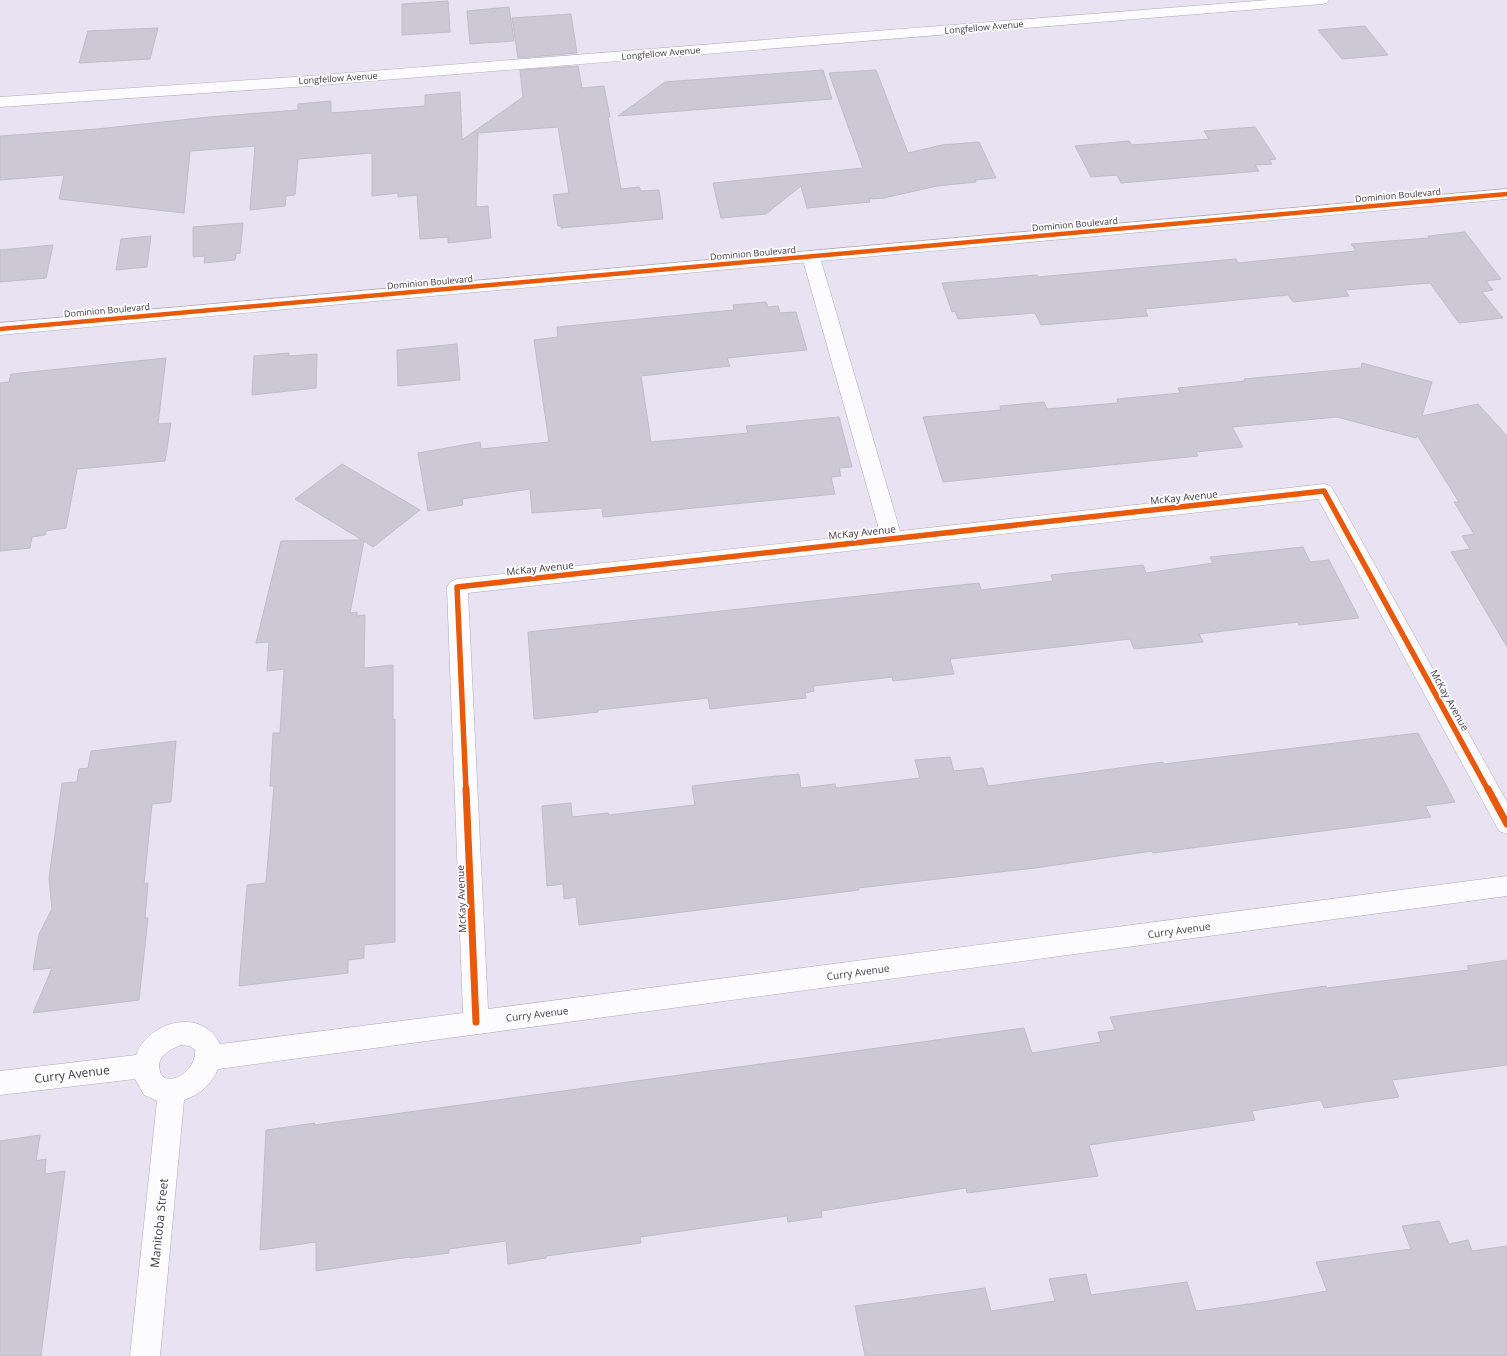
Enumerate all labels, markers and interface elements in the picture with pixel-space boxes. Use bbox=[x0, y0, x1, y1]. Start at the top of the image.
street label: Longfellow Avenue bbox=[944, 17, 1024, 37]
street label: Longfellow Avenue bbox=[621, 43, 701, 63]
street label: Longfellow Avenue bbox=[298, 69, 378, 87]
street label: Dominion Boulevard bbox=[1354, 185, 1442, 205]
street label: Dominion Boulevard bbox=[1031, 214, 1119, 234]
street label: Dominion Boulevard bbox=[709, 243, 797, 263]
street label: Dominion Boulevard bbox=[386, 272, 474, 292]
street label: Dominion Boulevard bbox=[63, 300, 151, 320]
street label: McKay Avenue bbox=[1150, 486, 1219, 508]
street label: McKay Avenue bbox=[828, 521, 897, 543]
street label: McKay Avenue bbox=[506, 557, 575, 579]
street label: McKay Avenue bbox=[1427, 667, 1473, 733]
street label: McKay Avenue bbox=[453, 864, 469, 933]
street label: Curry Avenue bbox=[1147, 919, 1212, 941]
street label: Curry Avenue bbox=[826, 961, 891, 983]
street label: Curry Avenue bbox=[505, 1003, 570, 1025]
street label: Curry Avenue bbox=[33, 1061, 111, 1087]
street label: Manitoba Street bbox=[146, 1177, 172, 1269]

